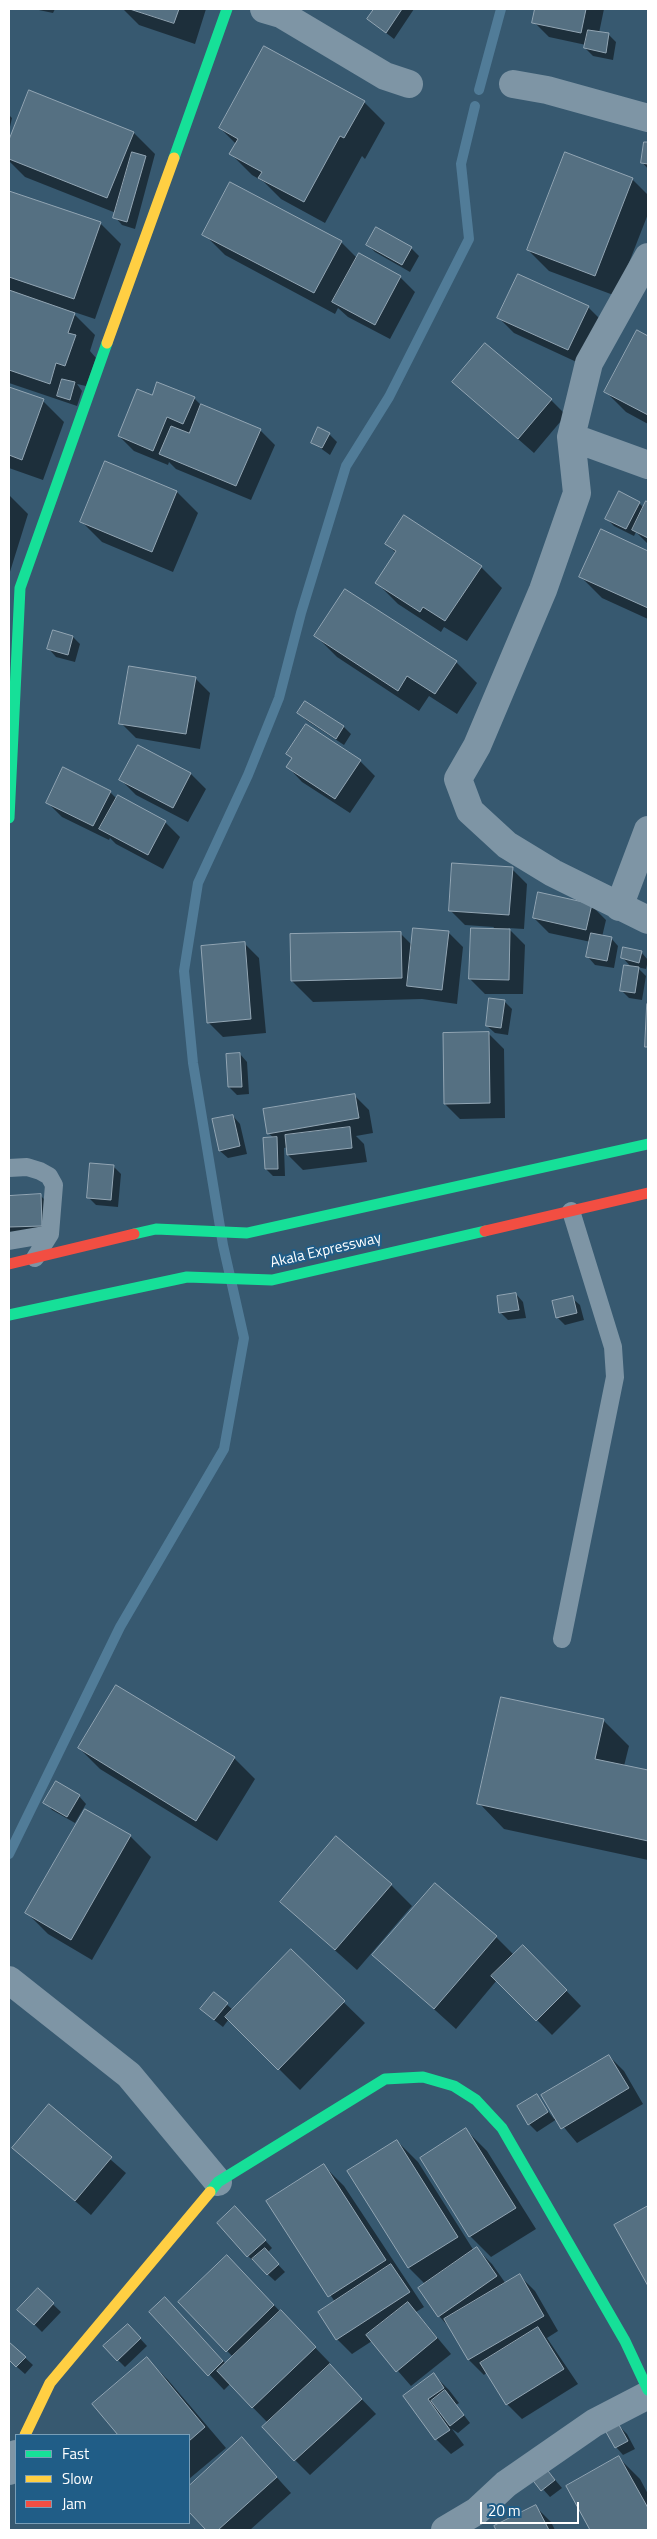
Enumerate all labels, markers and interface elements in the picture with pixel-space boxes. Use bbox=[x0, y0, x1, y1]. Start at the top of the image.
street label: Akala Expressway bbox=[269, 1229, 383, 1273]
legend bbox=[15, 2434, 190, 2524]
text: Fast bbox=[62, 2442, 89, 2465]
text: Slow bbox=[62, 2467, 93, 2490]
text: Jam bbox=[62, 2492, 86, 2515]
scale bar bbox=[482, 2492, 581, 2524]
text: 20 m bbox=[488, 2499, 521, 2522]

